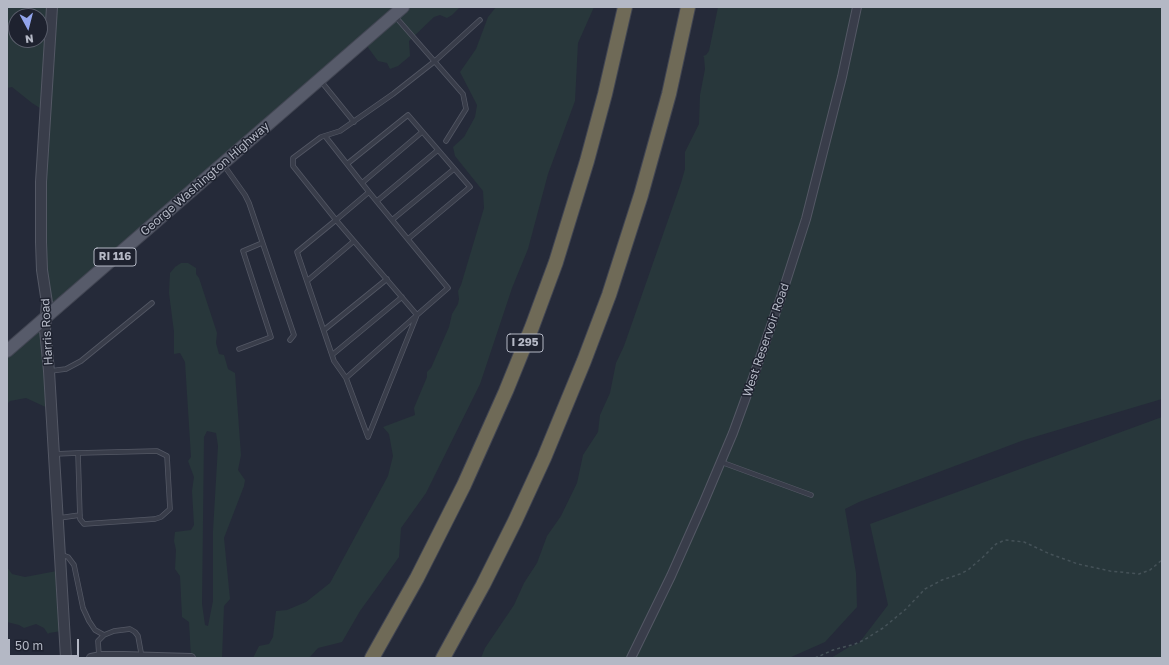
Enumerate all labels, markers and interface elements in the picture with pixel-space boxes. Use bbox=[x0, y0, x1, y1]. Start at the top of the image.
north arrow bbox=[8, 8, 48, 48]
text: N bbox=[24, 32, 34, 46]
street label: George Washington Highway bbox=[138, 119, 272, 239]
road number: RI 116 bbox=[94, 248, 136, 266]
street label: West Reservoir Road bbox=[740, 281, 792, 399]
street label: Harris Road bbox=[38, 298, 56, 366]
road number: I 295 bbox=[507, 334, 543, 352]
scale bar bbox=[10, 631, 81, 657]
text: 50 m bbox=[15, 638, 43, 653]

